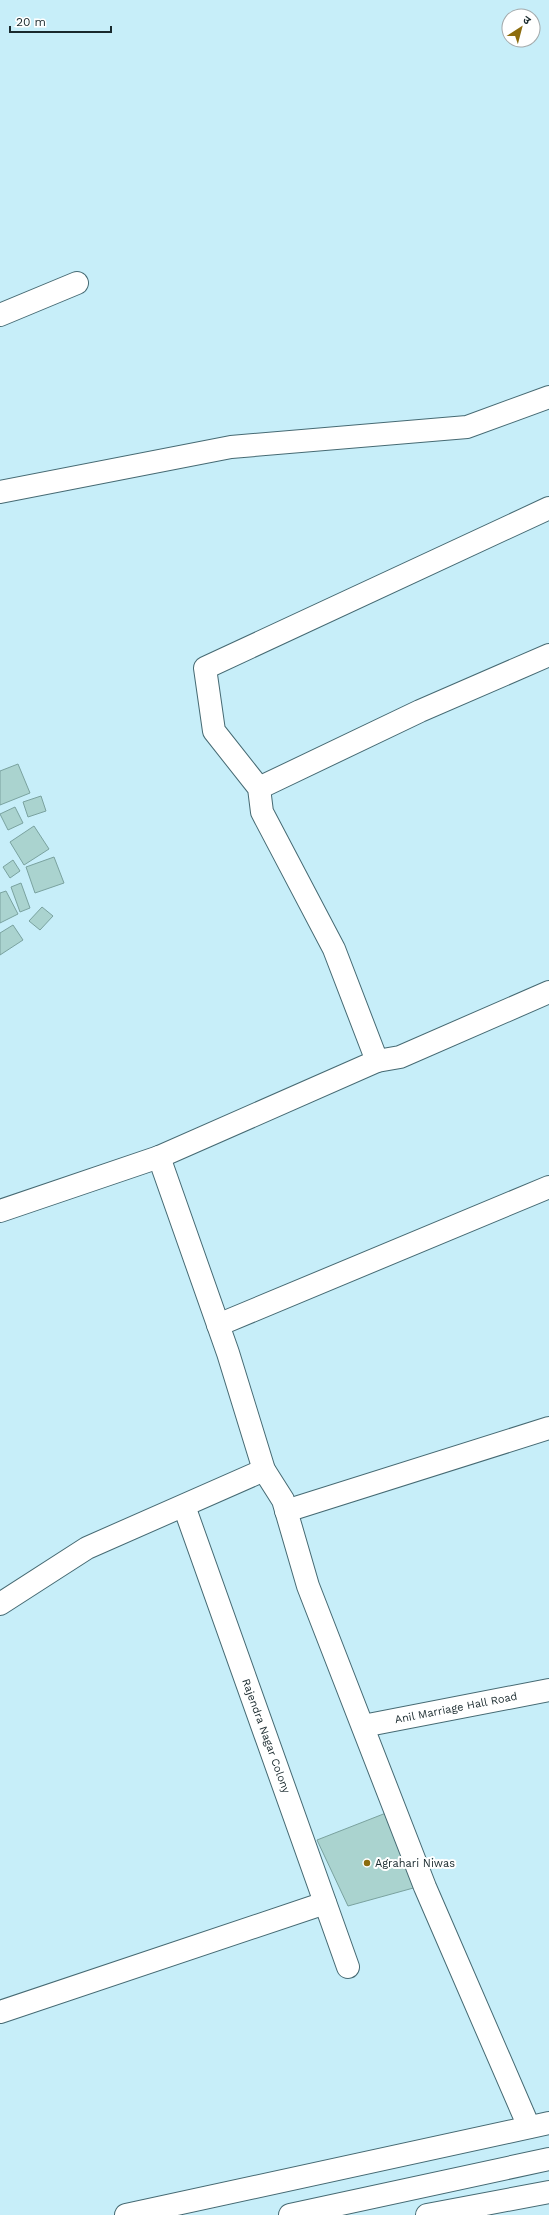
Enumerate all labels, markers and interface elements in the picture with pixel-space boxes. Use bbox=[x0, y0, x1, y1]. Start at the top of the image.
scale bar bbox=[10, 8, 111, 34]
north arrow bbox=[501, 8, 541, 48]
text: उ bbox=[520, 13, 533, 28]
text: 20 m bbox=[16, 15, 46, 29]
street label: Rajendra Nagar Colony bbox=[239, 1677, 293, 1796]
street label: Anil Marriage Hall Road bbox=[394, 1690, 518, 1726]
place label: Agrahari Niwas bbox=[375, 1857, 455, 1870]
marker: Agrahari Niwas bbox=[362, 1858, 372, 1868]

